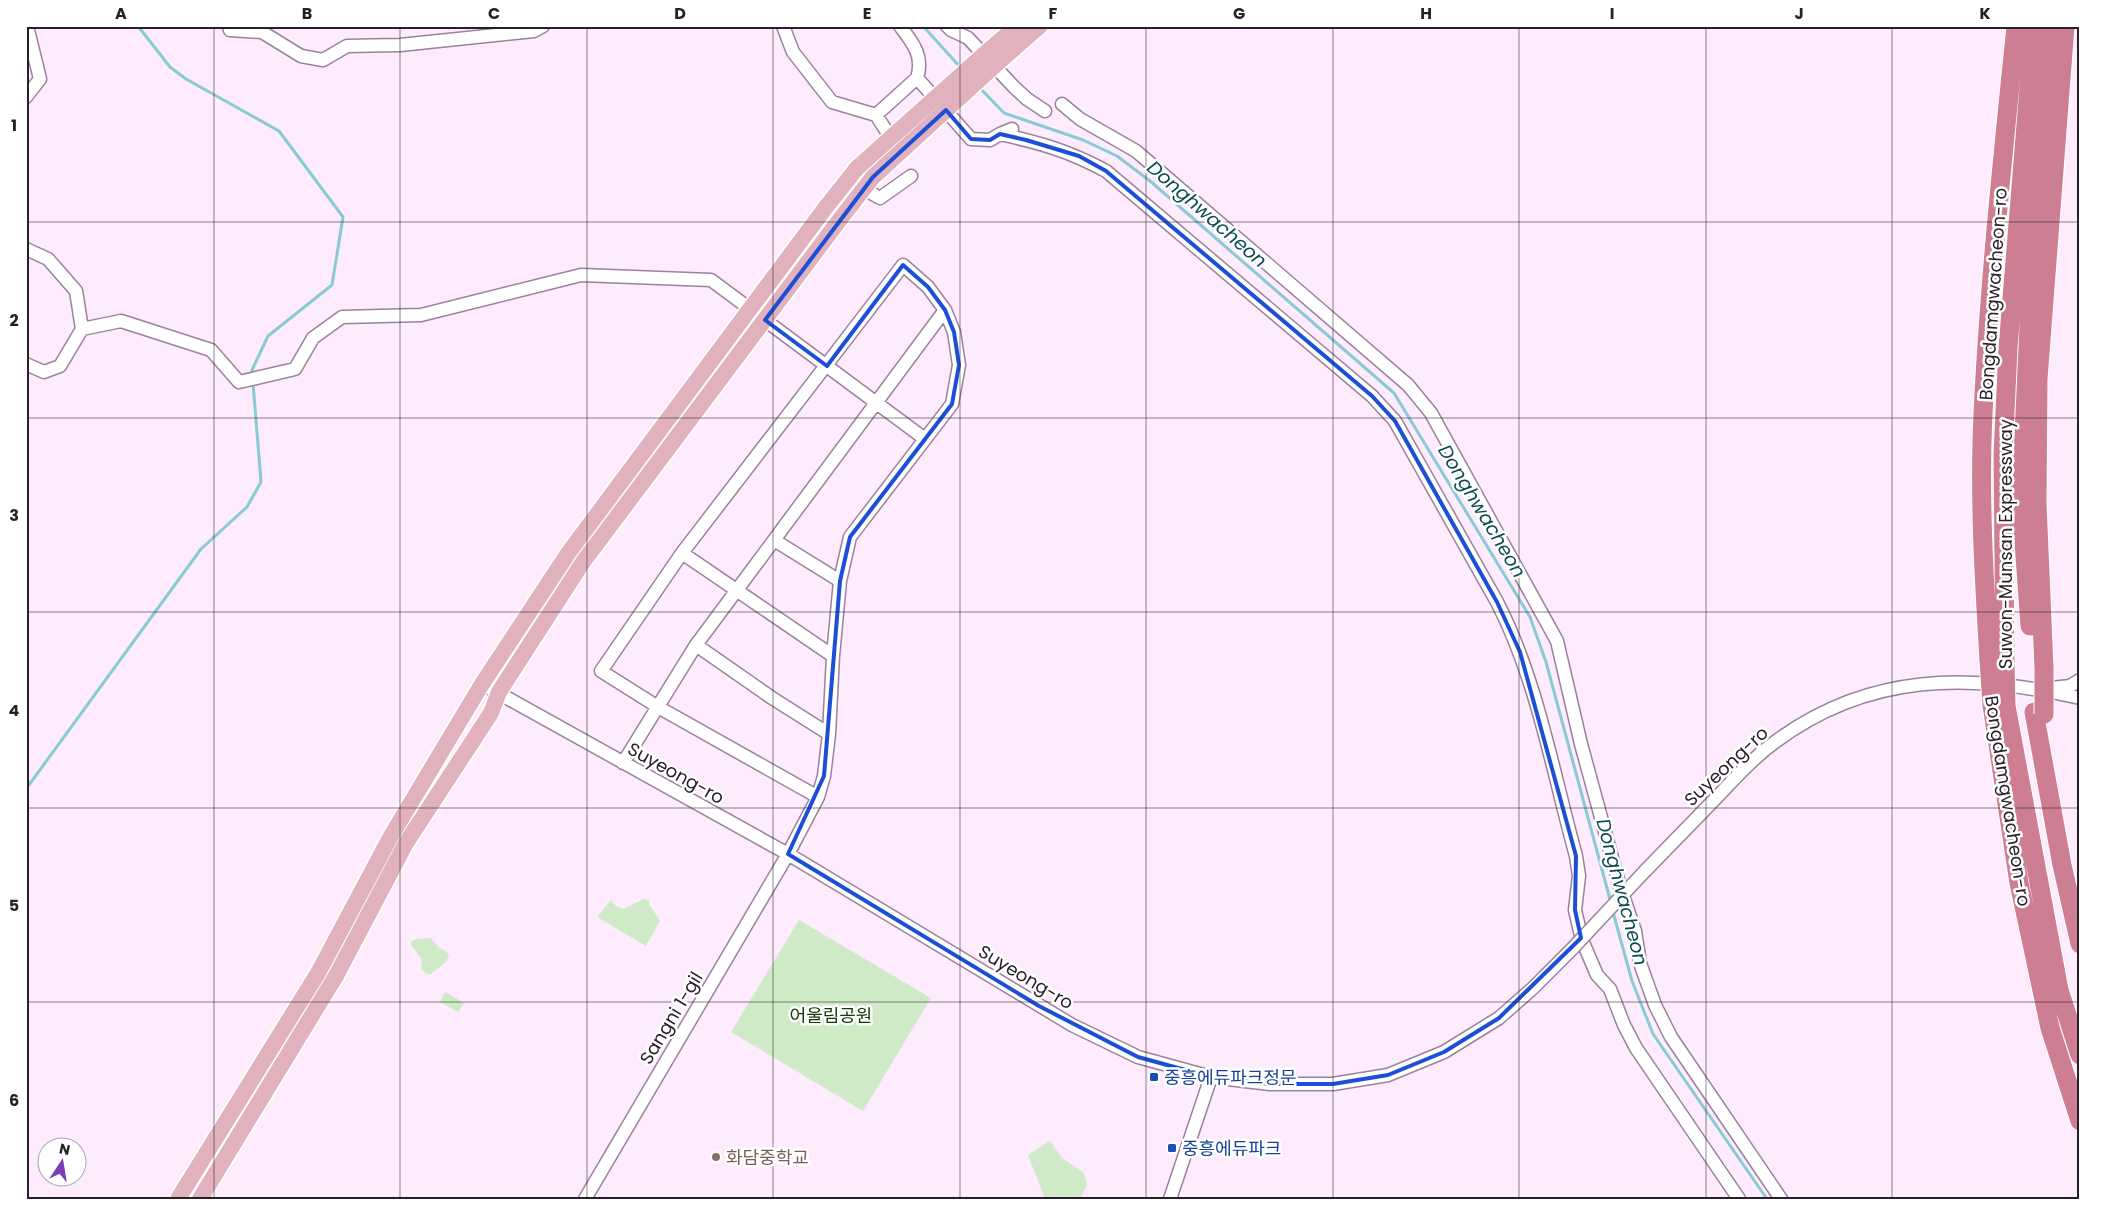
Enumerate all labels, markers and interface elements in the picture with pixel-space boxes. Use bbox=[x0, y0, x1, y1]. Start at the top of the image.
text: A bbox=[115, 2, 127, 25]
text: B bbox=[302, 2, 312, 25]
text: C bbox=[488, 2, 500, 25]
text: D bbox=[674, 2, 686, 25]
text: E bbox=[863, 2, 871, 25]
text: F bbox=[1049, 2, 1058, 25]
text: G bbox=[1233, 2, 1245, 25]
text: H bbox=[1420, 2, 1432, 25]
text: I bbox=[1610, 2, 1614, 25]
text: J bbox=[1794, 2, 1804, 25]
text: K bbox=[1979, 2, 1991, 25]
text: 1 bbox=[11, 114, 17, 137]
water label: Donghwacheon bbox=[1141, 154, 1273, 274]
street label: Bongdamgwacheon-ro bbox=[1973, 187, 2013, 401]
text: 2 bbox=[9, 309, 19, 332]
street label: Suwon-Munsan Expressway bbox=[1993, 419, 2018, 669]
water label: Donghwacheon bbox=[1432, 439, 1532, 583]
text: 3 bbox=[9, 504, 19, 527]
street label: Bongdamgwacheon-ro bbox=[1979, 694, 2037, 908]
text: 4 bbox=[9, 699, 20, 722]
street label: Suyeong-ro bbox=[1678, 720, 1774, 812]
street label: Suyeong-ro bbox=[623, 736, 729, 810]
water label: Donghwacheon bbox=[1589, 816, 1655, 968]
text: 5 bbox=[9, 894, 19, 917]
street label: Suyeong-ro bbox=[974, 939, 1078, 1015]
street label: Sangni 1-gil bbox=[634, 967, 708, 1069]
park label: 어울림공원 bbox=[790, 1003, 872, 1028]
place label: 중흥에듀파크정문 bbox=[1164, 1065, 1296, 1090]
marker: 중흥에듀파크정문 bbox=[1148, 1071, 1160, 1083]
text: 6 bbox=[9, 1089, 19, 1112]
place label: 중흥에듀파크 bbox=[1182, 1136, 1281, 1161]
north arrow bbox=[38, 1138, 88, 1188]
text: N bbox=[57, 1138, 72, 1160]
marker: 중흥에듀파크 bbox=[1166, 1142, 1178, 1154]
place label: 화담중학교 bbox=[726, 1145, 809, 1170]
marker: 화담중학교 bbox=[710, 1151, 722, 1163]

